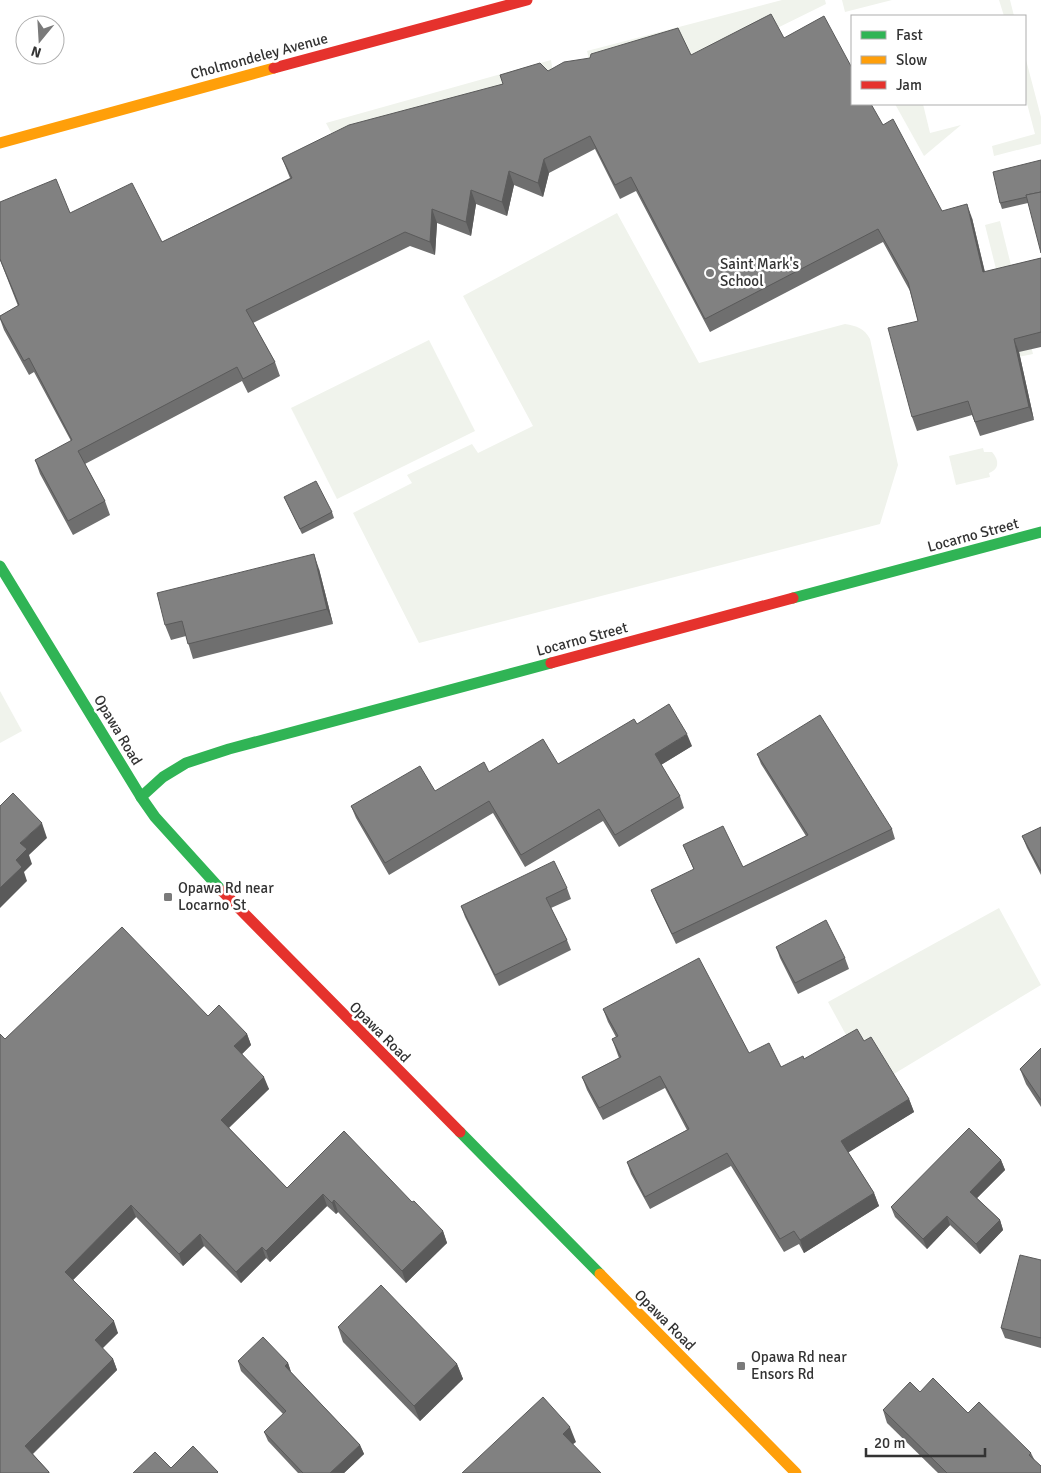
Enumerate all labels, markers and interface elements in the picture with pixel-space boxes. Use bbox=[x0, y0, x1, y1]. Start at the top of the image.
north arrow bbox=[15, 15, 65, 65]
legend bbox=[851, 15, 1026, 105]
text: Fast bbox=[896, 26, 923, 44]
street label: Cholmondeley Avenue bbox=[188, 29, 330, 83]
text: N bbox=[29, 42, 43, 61]
text: Slow bbox=[896, 51, 927, 69]
text: Jam bbox=[896, 76, 922, 94]
place label: Saint Mark's School bbox=[720, 255, 800, 290]
marker: Saint Mark's School bbox=[704, 267, 716, 279]
street label: Locarno Street bbox=[925, 514, 1021, 556]
street label: Locarno Street bbox=[534, 618, 630, 660]
street label: Opawa Road bbox=[90, 692, 146, 769]
place label: Opawa Rd near Locarno St bbox=[178, 879, 274, 914]
marker: Opawa Rd near Locarno St bbox=[162, 891, 174, 903]
street label: Opawa Road bbox=[346, 998, 414, 1066]
street label: Opawa Road bbox=[631, 1286, 699, 1354]
place label: Opawa Rd near Ensors Rd bbox=[751, 1348, 847, 1383]
marker: Opawa Rd near Ensors Rd bbox=[735, 1360, 747, 1372]
scale bar bbox=[866, 1426, 985, 1458]
text: 20 m bbox=[874, 1434, 905, 1452]

